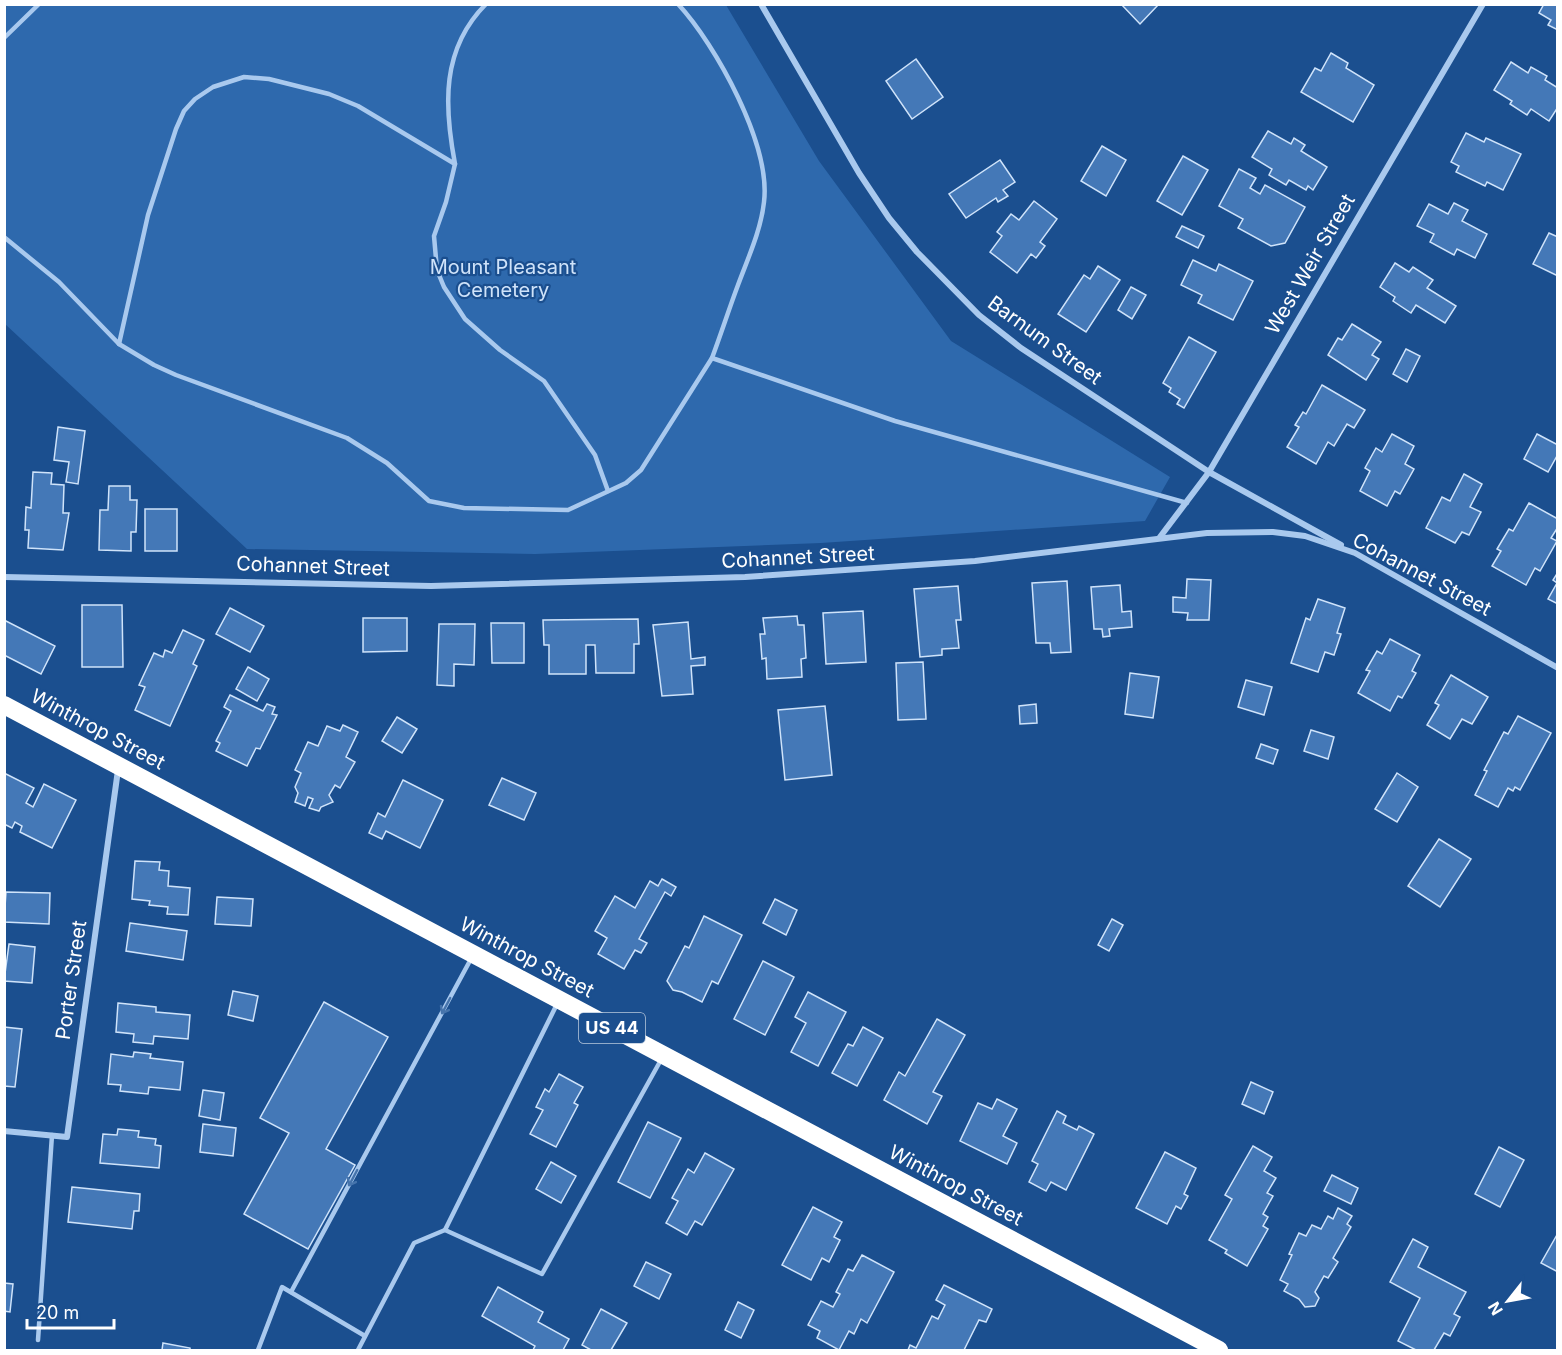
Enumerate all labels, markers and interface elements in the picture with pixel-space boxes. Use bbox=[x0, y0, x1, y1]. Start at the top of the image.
street label: West Weir Street bbox=[1260, 189, 1360, 338]
park label: Mount Pleasant Cemetery bbox=[430, 255, 577, 302]
street label: Barnum Street bbox=[983, 291, 1107, 390]
street label: Cohannet Street bbox=[1349, 527, 1496, 621]
street label: Cohannet Street bbox=[721, 541, 876, 573]
street label: Cohannet Street bbox=[236, 551, 391, 581]
street label: Winthrop Street bbox=[27, 684, 169, 775]
street label: Winthrop Street bbox=[456, 912, 598, 1003]
street label: Porter Street bbox=[51, 918, 91, 1041]
one-way arrow bbox=[440, 997, 452, 1014]
road number: US 44 bbox=[579, 1013, 645, 1043]
street label: Winthrop Street bbox=[885, 1140, 1027, 1231]
one-way arrow bbox=[347, 1169, 359, 1186]
north arrow bbox=[1478, 1271, 1538, 1331]
scale bar bbox=[27, 1292, 114, 1330]
text: N bbox=[1483, 1298, 1507, 1319]
text: 20 m bbox=[36, 1302, 79, 1323]

